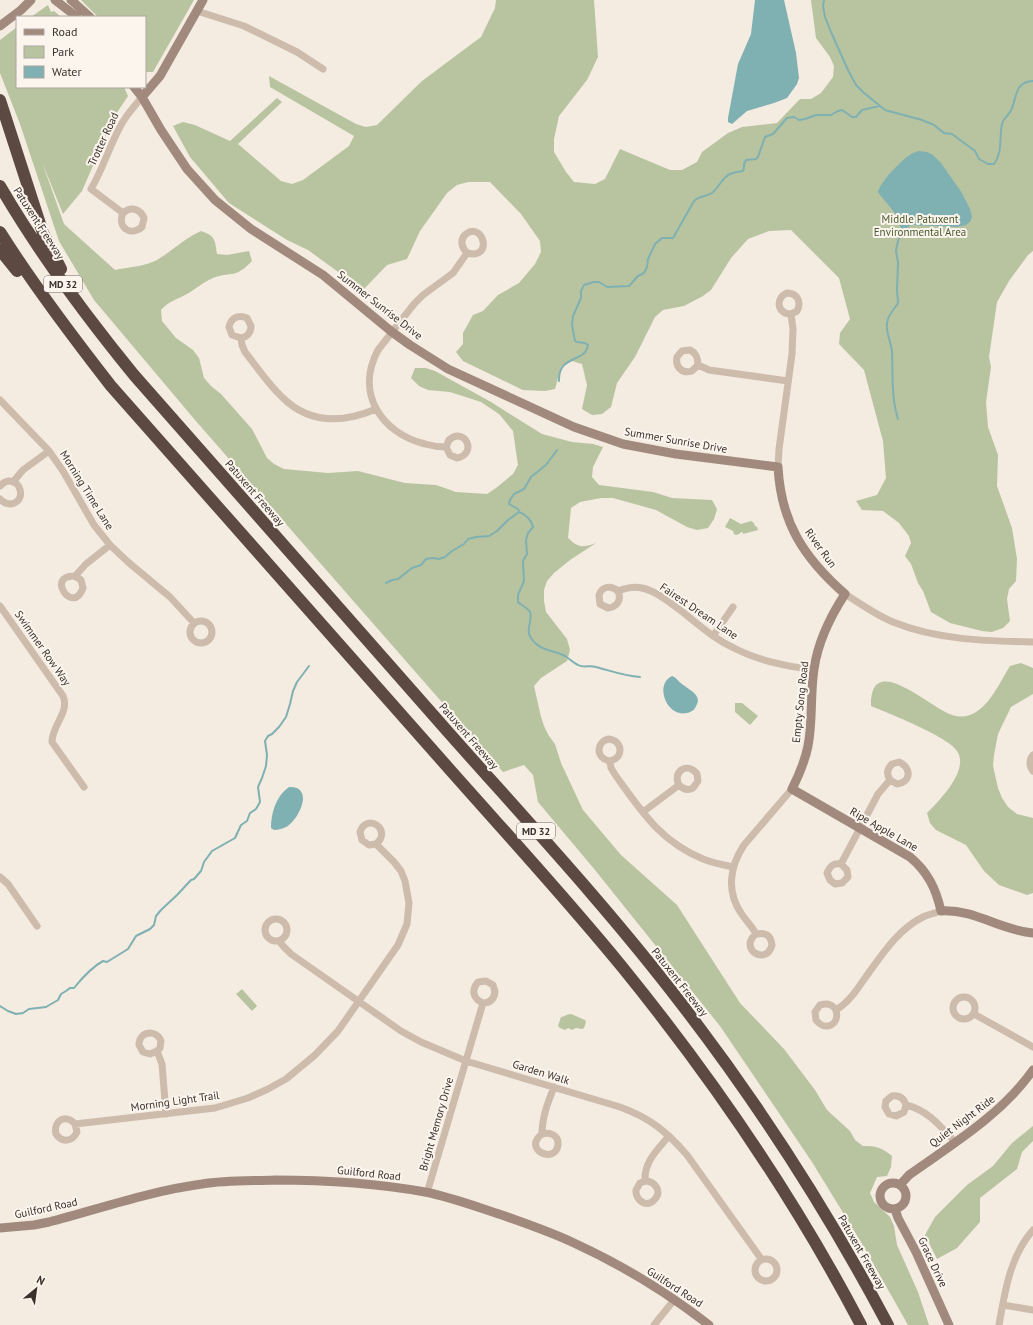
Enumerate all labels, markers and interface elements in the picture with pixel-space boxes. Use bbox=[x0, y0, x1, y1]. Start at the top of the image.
legend bbox=[16, 16, 146, 88]
text: Road bbox=[52, 24, 77, 39]
text: Park bbox=[52, 44, 74, 59]
text: Water bbox=[52, 64, 82, 79]
street label: Trotter Road bbox=[85, 110, 122, 168]
street label: Patuxent Freeway bbox=[10, 184, 68, 263]
park label: Middle Patuxent Environmental Area bbox=[874, 212, 966, 239]
street label: Summer Sunrise Drive bbox=[335, 267, 426, 343]
road number: MD 32 bbox=[44, 276, 82, 292]
street label: Summer Sunrise Drive bbox=[623, 424, 729, 456]
street label: Morning Time Lane bbox=[57, 448, 117, 533]
street label: Patuxent Freeway bbox=[222, 457, 288, 530]
street label: River Run bbox=[802, 526, 840, 570]
street label: Fairest Dream Lane bbox=[657, 580, 741, 643]
street label: Swimmer Row Way bbox=[12, 608, 75, 689]
street label: Empty Song Road bbox=[789, 660, 811, 744]
street label: Patuxent Freeway bbox=[436, 700, 502, 773]
street label: Ripe Apple Lane bbox=[847, 804, 921, 854]
road number: MD 32 bbox=[517, 823, 555, 839]
street label: Patuxent Freeway bbox=[649, 945, 712, 1020]
street label: Garden Walk bbox=[511, 1057, 572, 1087]
street label: Bright Memory Drive bbox=[416, 1075, 456, 1172]
street label: Morning Light Trail bbox=[130, 1088, 221, 1114]
street label: Quiet Night Ride bbox=[926, 1092, 998, 1150]
street label: Guilford Road bbox=[336, 1163, 402, 1183]
street label: Guilford Road bbox=[13, 1194, 79, 1222]
street label: Patuxent Freeway bbox=[835, 1212, 889, 1292]
street label: Grace Drive bbox=[915, 1235, 951, 1290]
street label: Guilford Road bbox=[644, 1264, 706, 1310]
north arrow bbox=[16, 1269, 56, 1309]
text: N bbox=[34, 1272, 47, 1288]

